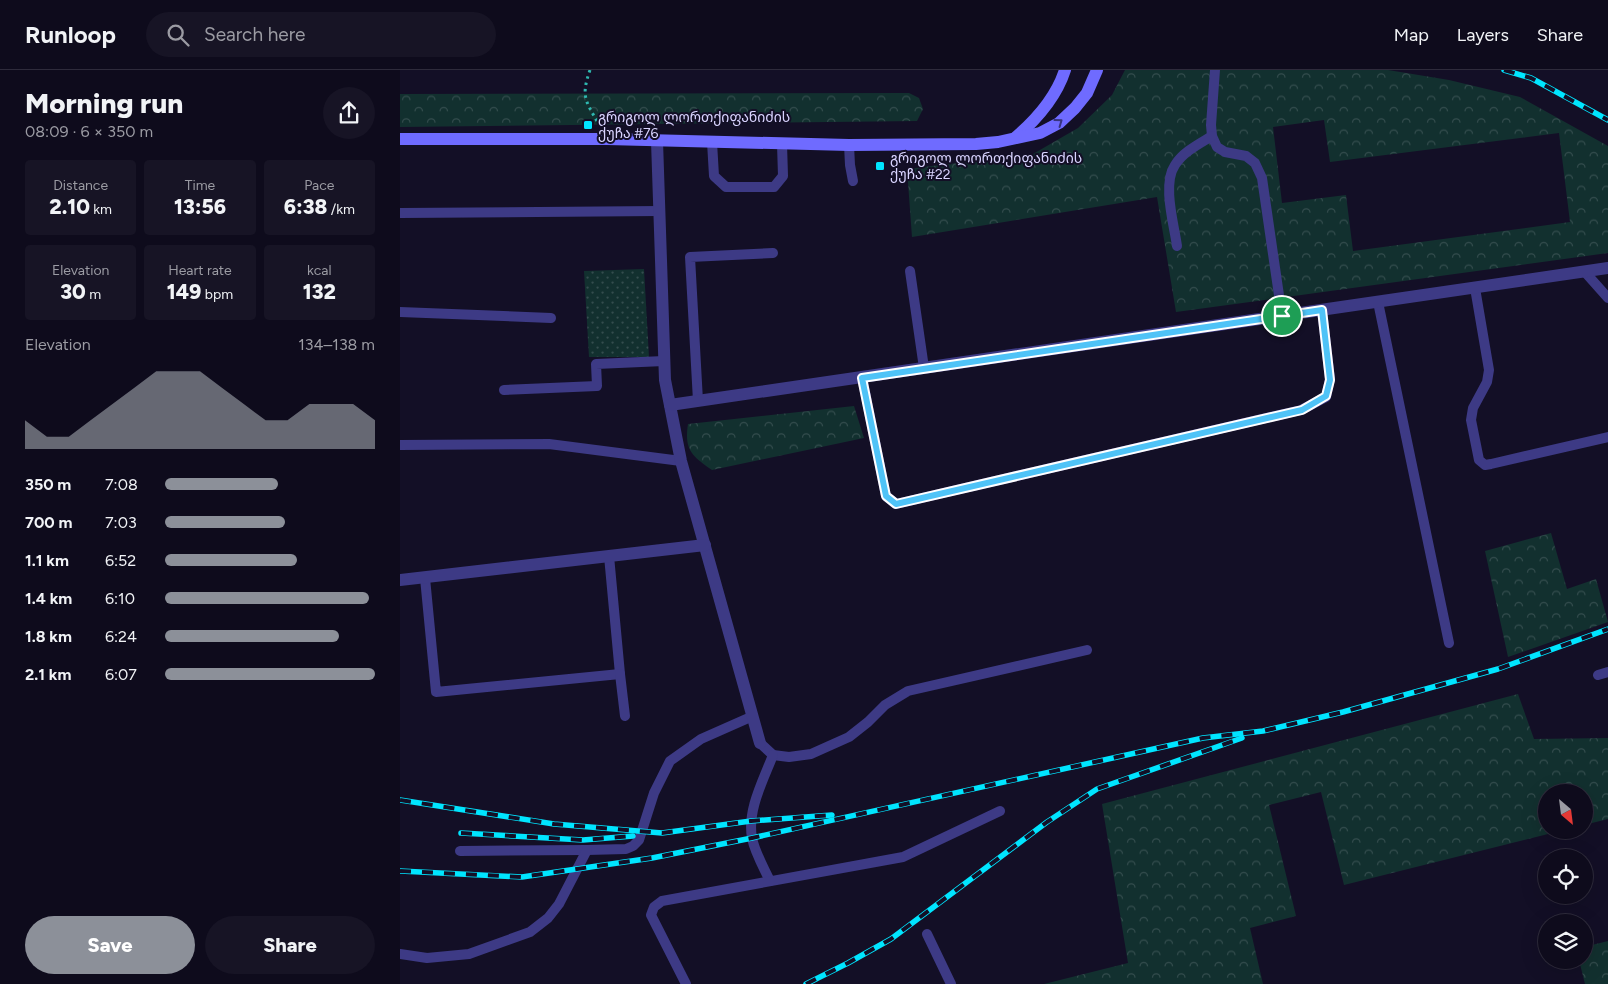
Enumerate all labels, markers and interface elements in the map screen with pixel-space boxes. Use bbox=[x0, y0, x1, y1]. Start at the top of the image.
search box bbox=[146, 12, 496, 57]
text: Runloop bbox=[25, 20, 116, 49]
icon: search bbox=[164, 21, 192, 49]
text: Search here bbox=[204, 23, 305, 46]
text: Map bbox=[1394, 24, 1429, 46]
text: Layers bbox=[1457, 24, 1509, 46]
text: Share bbox=[1537, 24, 1583, 46]
text: Morning run bbox=[25, 86, 183, 120]
button: share bbox=[323, 87, 375, 139]
place label: გრიგოლ ლორთქიფანიძის ქუჩა #76 bbox=[598, 109, 790, 142]
marker: გრიგოლ ლორთქიფანიძის ქუჩა #76 bbox=[582, 119, 594, 131]
one-way arrow bbox=[1053, 119, 1062, 127]
text: 08:09 · 6 × 350 m bbox=[25, 122, 153, 141]
place label: გრიგოლ ლორთქიფანიძის ქუჩა #22 bbox=[890, 150, 1082, 183]
marker: გრიგოლ ლორთქიფანიძის ქუჩა #22 bbox=[874, 160, 886, 172]
text: Distance bbox=[53, 177, 108, 194]
text: Time bbox=[185, 177, 215, 194]
text: Pace bbox=[304, 177, 334, 194]
text: 2.10 bbox=[49, 194, 90, 219]
text: 13:56 bbox=[174, 194, 226, 219]
text: 6:38 bbox=[284, 194, 327, 219]
text: km bbox=[90, 201, 112, 218]
text: /km bbox=[327, 201, 355, 218]
text: Elevation bbox=[52, 262, 109, 279]
text: Heart rate bbox=[168, 262, 232, 279]
text: kcal bbox=[307, 262, 332, 279]
text: 30 bbox=[60, 279, 86, 304]
text: 149 bbox=[167, 279, 201, 304]
text: 132 bbox=[303, 279, 336, 304]
text: m bbox=[86, 286, 101, 303]
text: bpm bbox=[201, 286, 233, 303]
pin bbox=[1261, 295, 1303, 337]
icon: arrive bbox=[1268, 302, 1296, 330]
text: Elevation bbox=[25, 335, 91, 354]
text: 134–138 m bbox=[298, 335, 375, 354]
text: 350 m bbox=[25, 475, 71, 494]
text: 7:08 bbox=[105, 475, 138, 494]
text: 700 m bbox=[25, 513, 72, 532]
text: 7:03 bbox=[105, 513, 137, 532]
text: 1.1 km bbox=[25, 551, 69, 570]
text: 6:52 bbox=[105, 551, 136, 570]
text: 1.4 km bbox=[25, 589, 72, 608]
text: 6:10 bbox=[105, 589, 135, 608]
text: 1.8 km bbox=[25, 627, 72, 646]
text: 6:24 bbox=[105, 627, 137, 646]
text: 2.1 km bbox=[25, 665, 71, 684]
text: 6:07 bbox=[105, 665, 137, 684]
north arrow bbox=[1538, 784, 1592, 839]
map controls bbox=[1538, 784, 1593, 969]
button: locate bbox=[1538, 849, 1593, 904]
button: layers bbox=[1538, 914, 1593, 969]
button: Save bbox=[25, 916, 195, 974]
button: Share bbox=[205, 916, 375, 974]

